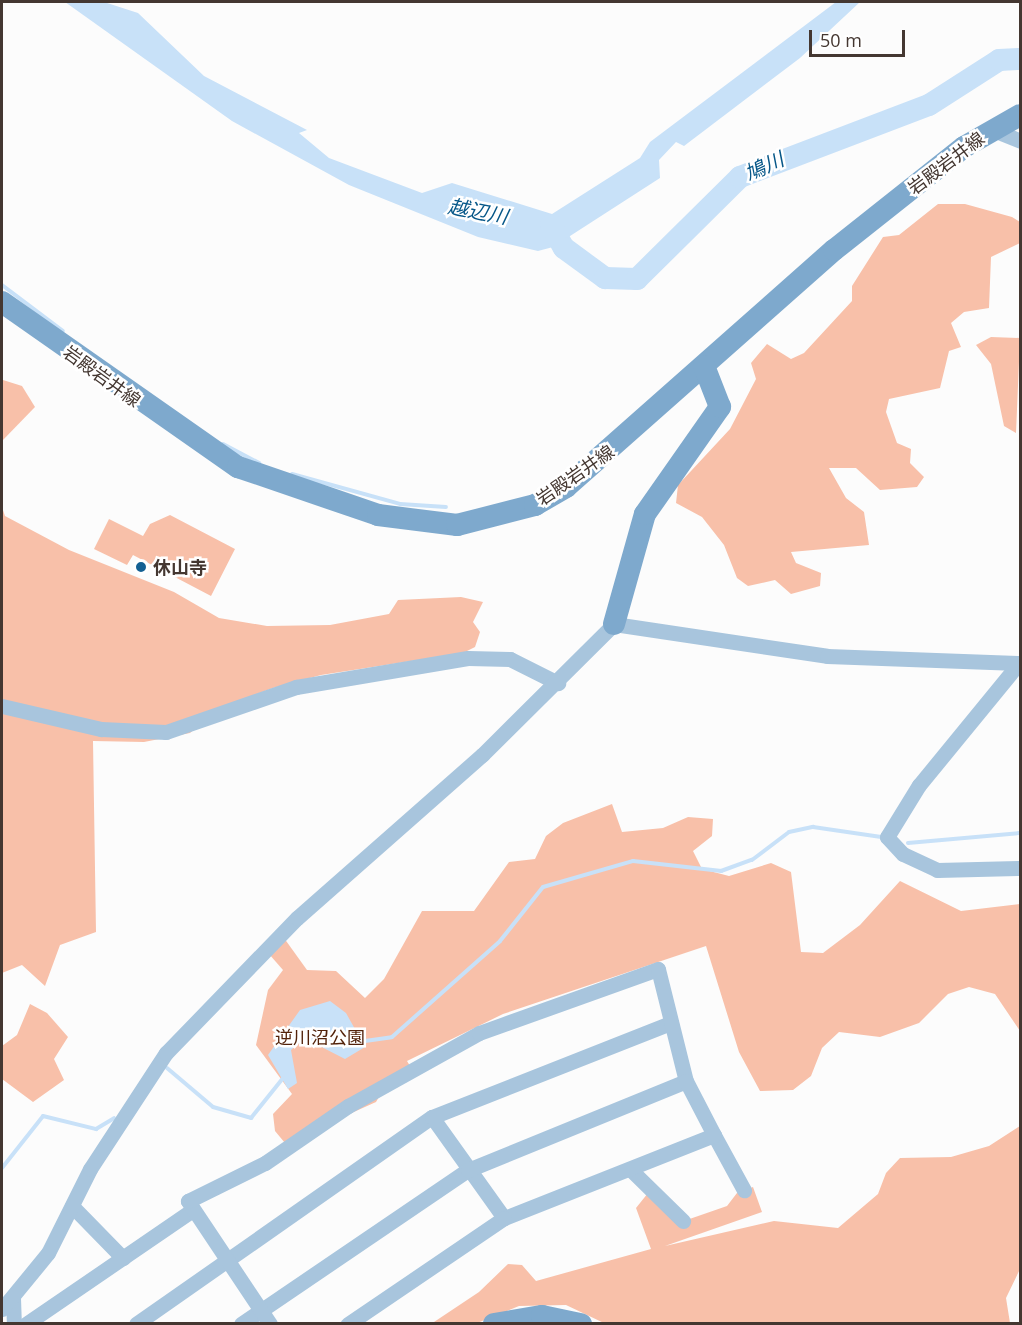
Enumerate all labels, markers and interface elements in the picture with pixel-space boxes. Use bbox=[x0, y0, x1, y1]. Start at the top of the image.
scale bar bbox=[812, 18, 908, 56]
text: 50 m bbox=[820, 28, 862, 52]
street label: 岩殿岩井線 bbox=[904, 127, 988, 199]
water label: 鳩川 bbox=[741, 147, 787, 185]
water label: 越辺川 bbox=[446, 193, 510, 229]
street label: 岩殿岩井線 bbox=[59, 341, 145, 411]
street label: 岩殿岩井線 bbox=[532, 440, 618, 510]
place label: 休山寺 bbox=[153, 556, 207, 578]
marker: 休山寺 bbox=[134, 560, 148, 574]
park label: 逆川沼公園 bbox=[275, 1026, 365, 1048]

